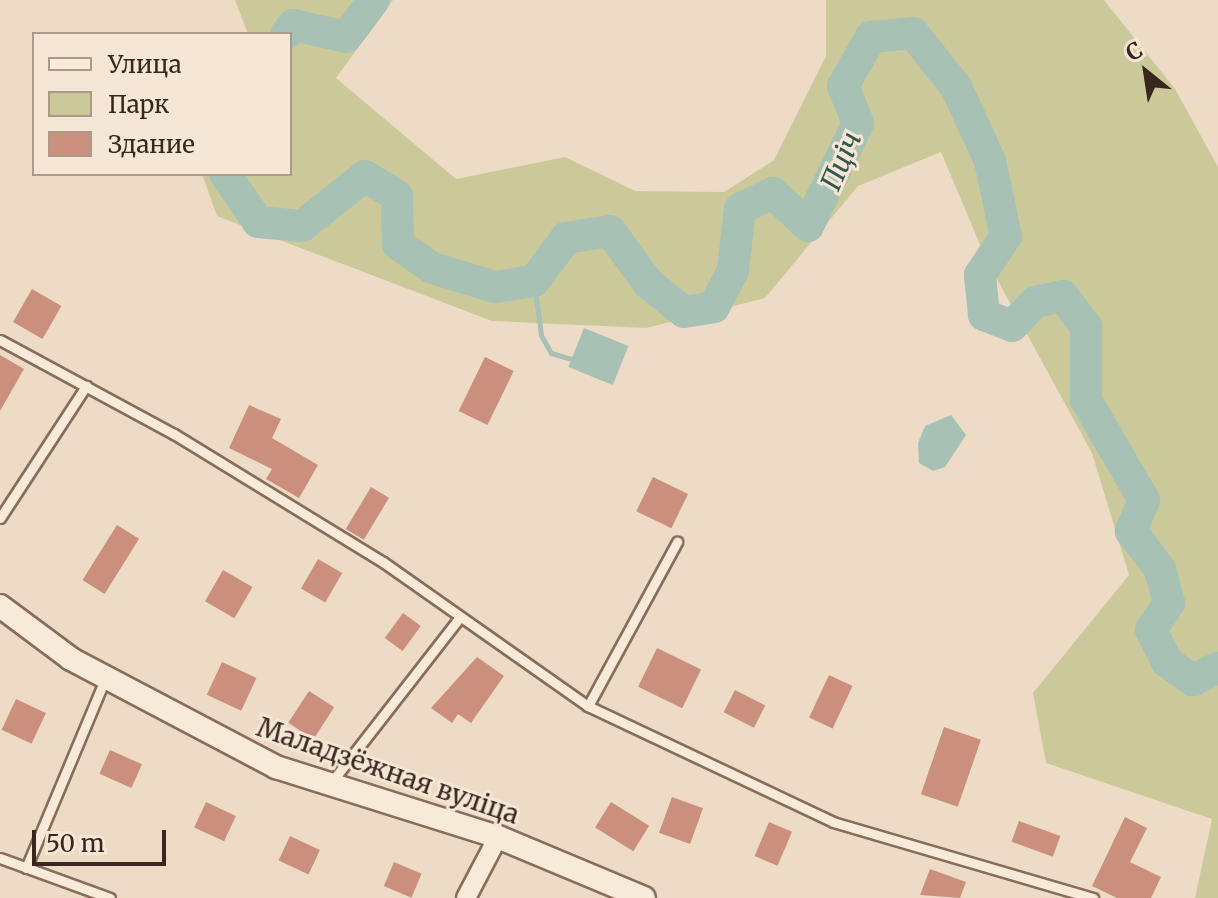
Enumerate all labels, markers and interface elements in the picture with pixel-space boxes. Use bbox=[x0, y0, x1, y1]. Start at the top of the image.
legend bbox=[32, 32, 292, 176]
north arrow bbox=[1106, 32, 1186, 112]
text: С bbox=[1121, 35, 1147, 67]
text: Улица bbox=[108, 49, 182, 80]
text: Парк bbox=[108, 89, 169, 120]
water label: Пціч bbox=[814, 127, 868, 195]
text: Здание bbox=[108, 129, 195, 160]
street label: Маладзёжная вуліца bbox=[253, 711, 523, 831]
scale bar bbox=[36, 814, 170, 864]
text: 50 m bbox=[46, 828, 105, 859]

